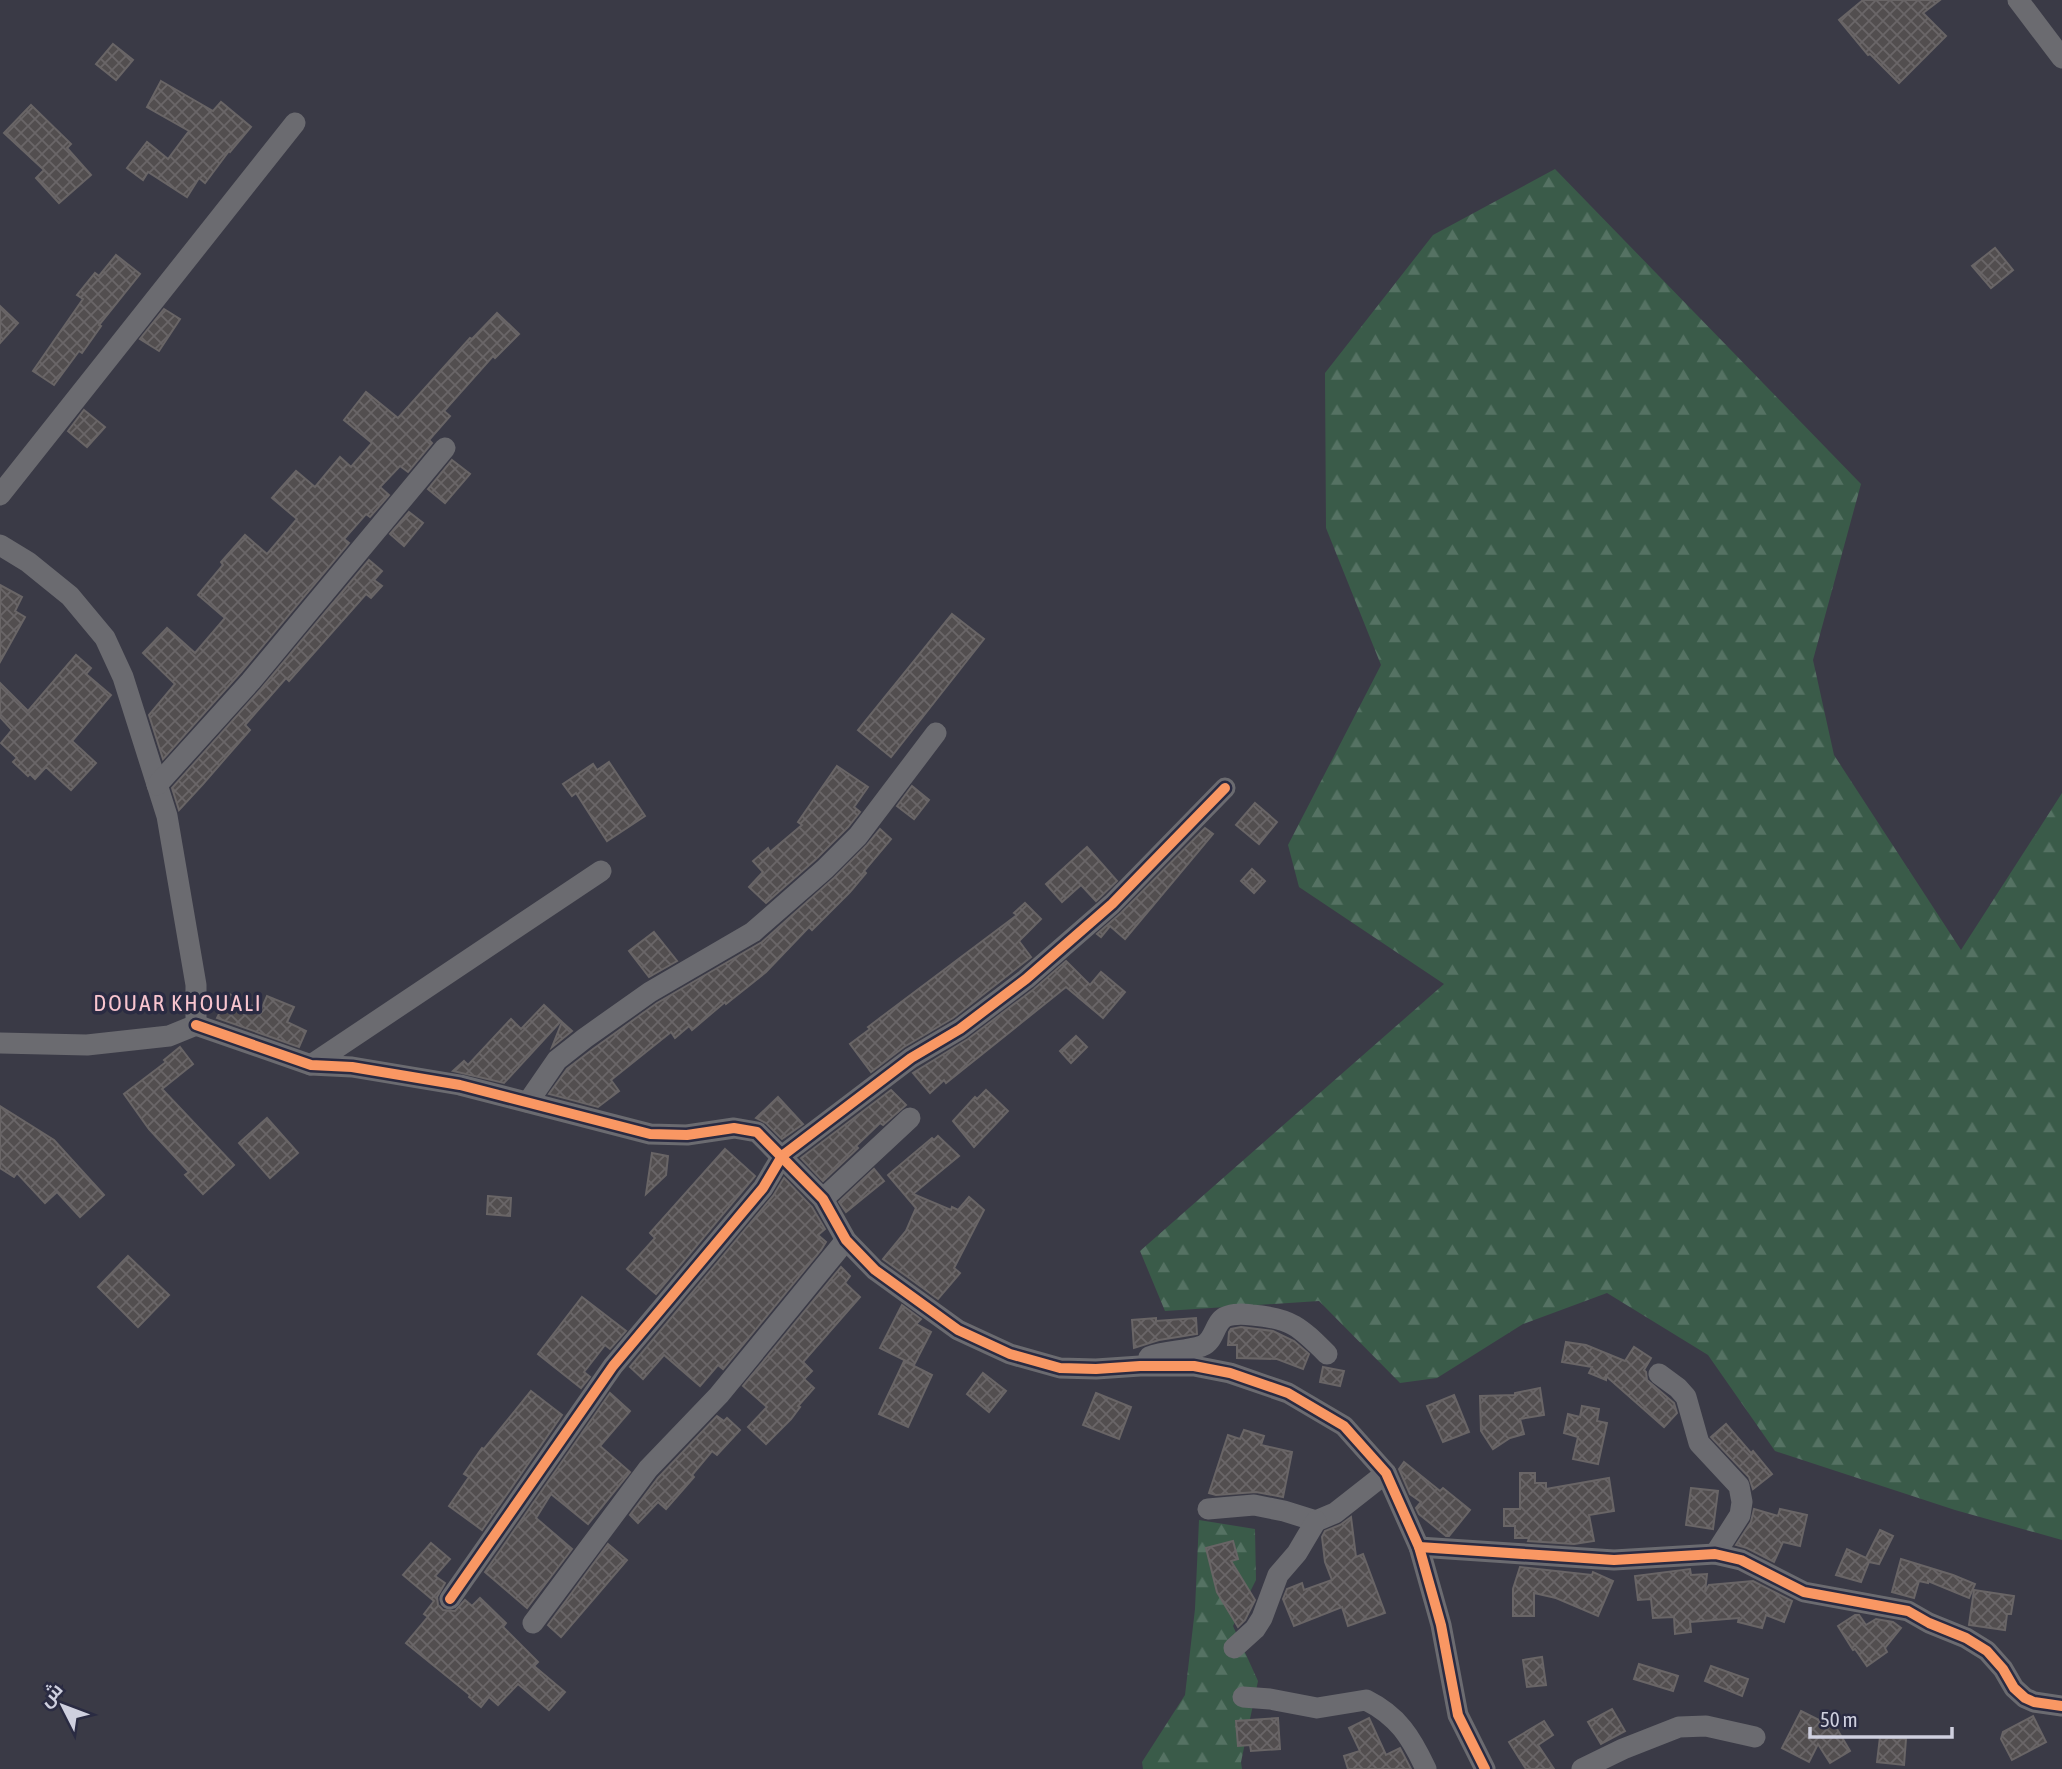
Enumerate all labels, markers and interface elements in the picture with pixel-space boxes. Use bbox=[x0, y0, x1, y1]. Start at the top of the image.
district label: DOUAR KHOUALI bbox=[93, 990, 263, 1016]
north arrow bbox=[28, 1671, 98, 1741]
text: ش bbox=[34, 1678, 67, 1712]
scale bar bbox=[1810, 1696, 1952, 1740]
text: 50 m bbox=[1820, 1707, 1858, 1731]

